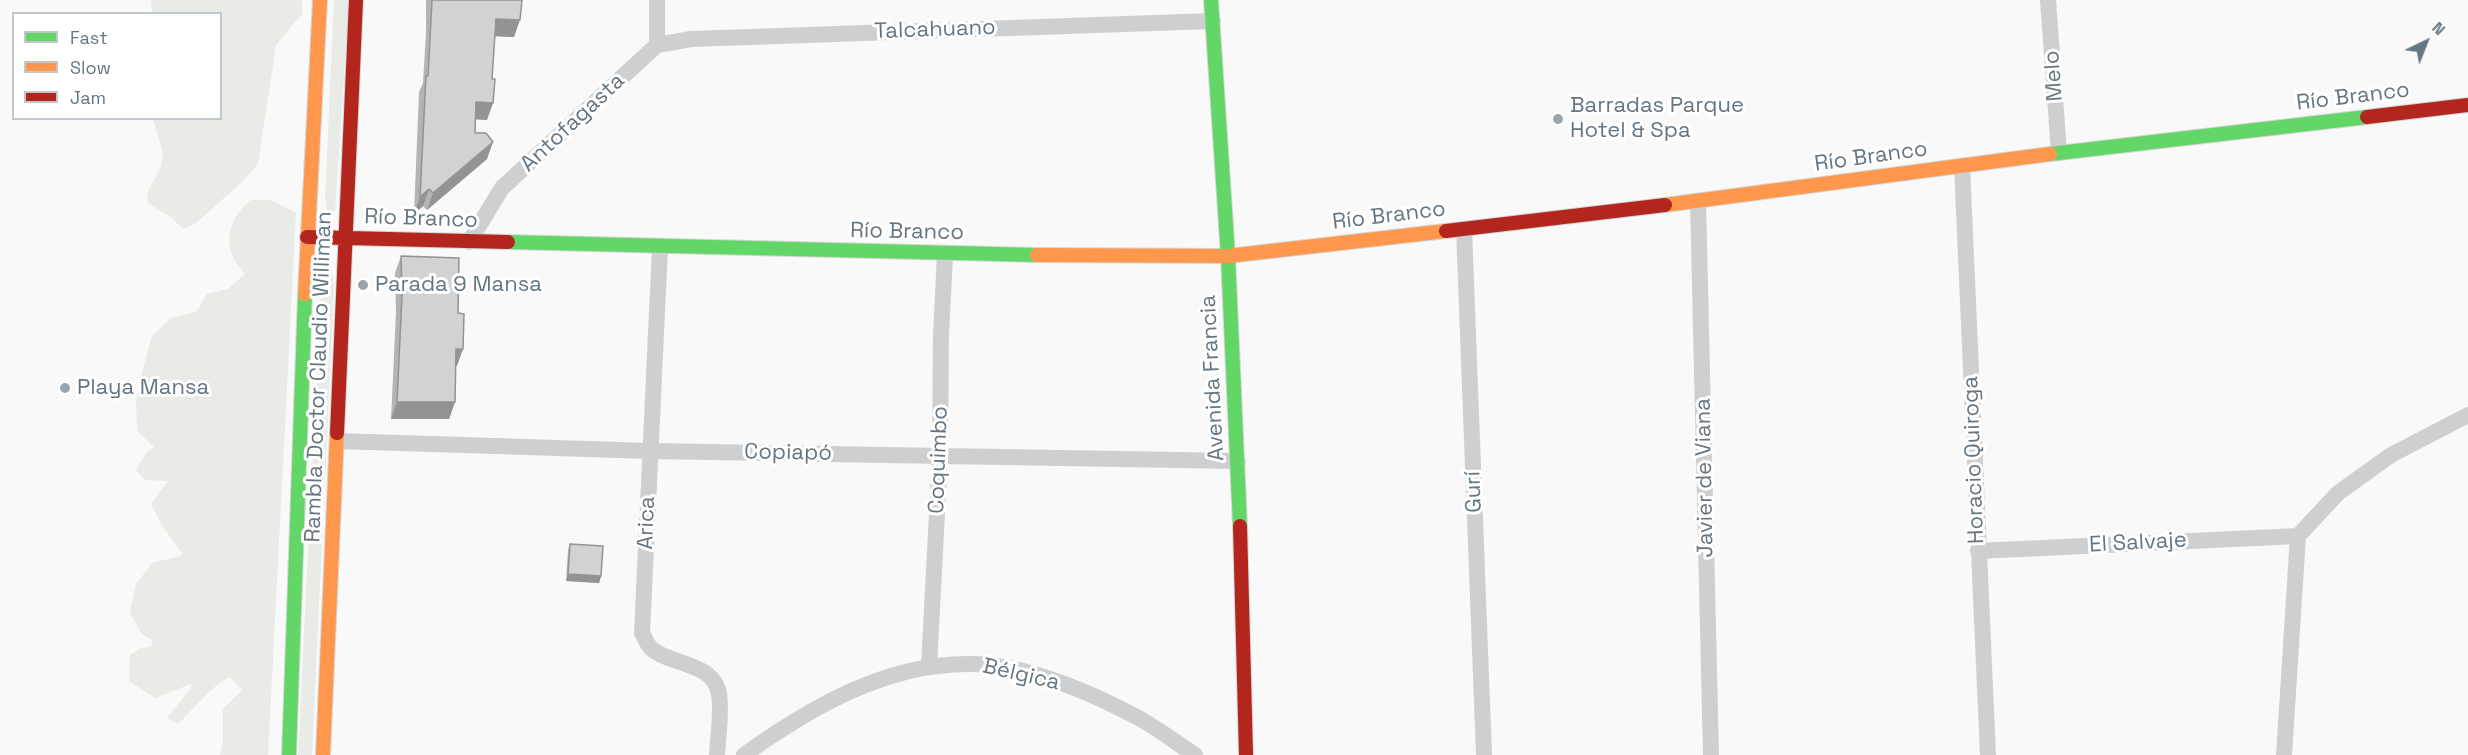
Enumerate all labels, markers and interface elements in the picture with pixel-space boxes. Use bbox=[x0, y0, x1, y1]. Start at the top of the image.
legend bbox=[12, 12, 222, 120]
north arrow bbox=[2396, 12, 2456, 72]
street label: Talcahuano bbox=[874, 15, 996, 45]
text: N bbox=[2428, 17, 2450, 40]
text: Fast bbox=[70, 26, 107, 49]
street label: Melo bbox=[2039, 50, 2069, 102]
text: Slow bbox=[70, 56, 111, 79]
street label: Antofagasta bbox=[516, 68, 630, 178]
street label: Río Branco bbox=[2295, 77, 2411, 117]
text: Jam bbox=[70, 86, 106, 109]
place label: Barradas Parque Hotel & Spa bbox=[1570, 93, 1744, 144]
marker: Barradas Parque Hotel & Spa bbox=[1551, 112, 1565, 126]
street label: Río Branco bbox=[1813, 136, 1929, 178]
street label: Río Branco bbox=[1331, 196, 1447, 236]
street label: Río Branco bbox=[364, 204, 478, 234]
street label: Rambla Doctor Claudio Williman bbox=[300, 211, 338, 543]
street label: Río Branco bbox=[850, 218, 964, 246]
place label: Parada 9 Mansa bbox=[375, 272, 542, 298]
marker: Parada 9 Mansa bbox=[356, 278, 370, 292]
street label: Avenida Francia bbox=[1195, 294, 1231, 462]
place label: Playa Mansa bbox=[77, 375, 209, 401]
street label: Horacio Quiroga bbox=[1958, 376, 1990, 544]
marker: Playa Mansa bbox=[58, 381, 72, 395]
street label: Javier de Viana bbox=[1690, 398, 1720, 558]
street label: Coquimbo bbox=[924, 406, 954, 514]
street label: Copiapó bbox=[744, 439, 832, 467]
street label: Gurí bbox=[1460, 471, 1488, 513]
street label: Arica bbox=[633, 496, 661, 550]
street label: El Salvaje bbox=[2089, 527, 2187, 559]
street label: Bélgica bbox=[980, 653, 1062, 697]

